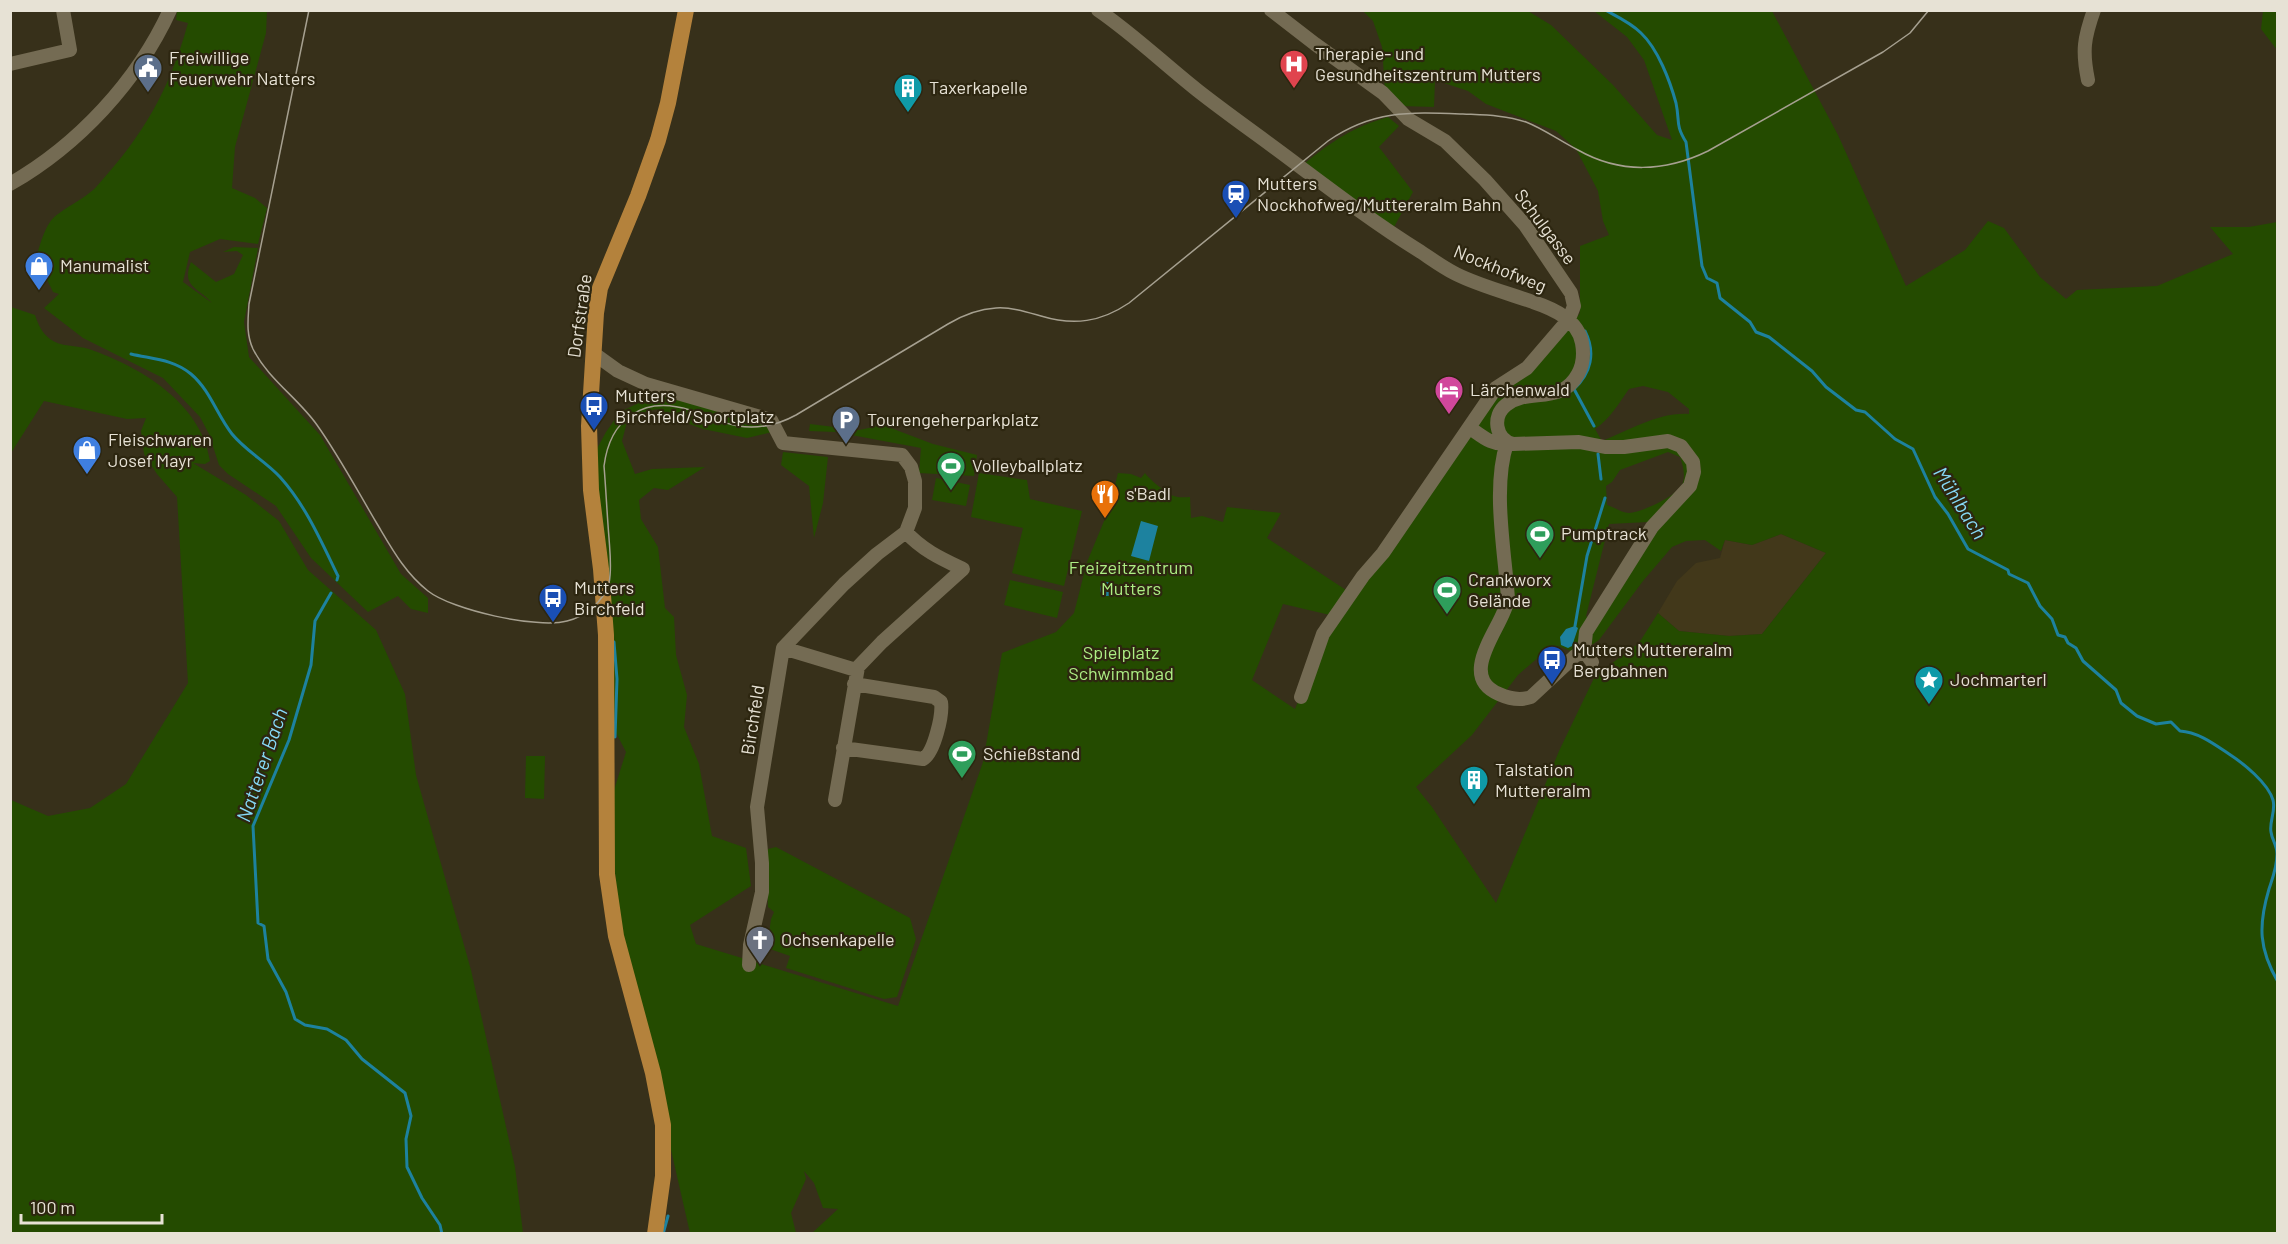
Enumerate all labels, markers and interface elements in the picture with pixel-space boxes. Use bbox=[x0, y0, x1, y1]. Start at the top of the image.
place label: Therapie- und Gesundheitszentrum Mutters bbox=[1315, 42, 1541, 85]
place label: Freiwillige Feuerwehr Natters bbox=[169, 46, 315, 89]
hospital icon: Therapie- und Gesundheitszentrum Mutters bbox=[1278, 48, 1310, 90]
public building icon: Freiwillige Feuerwehr Natters bbox=[132, 52, 164, 94]
building icon: Taxerkapelle bbox=[892, 72, 924, 114]
place label: Taxerkapelle bbox=[929, 76, 1028, 98]
place label: Mutters Nockhofweg/Muttereralm Bahn bbox=[1257, 172, 1501, 215]
station icon: Mutters Nockhofweg/Muttereralm Bahn bbox=[1220, 178, 1252, 220]
street label: Schulgasse bbox=[1510, 184, 1581, 268]
street label: Nockhofweg bbox=[1451, 240, 1550, 297]
shop icon: Manumalist bbox=[23, 250, 55, 292]
place label: Manumalist bbox=[60, 254, 149, 276]
street label: Dorfstraße bbox=[562, 273, 596, 359]
hotel icon: Lärchenwald bbox=[1433, 374, 1465, 416]
place label: Lärchenwald bbox=[1470, 378, 1570, 400]
place label: Mutters Birchfeld/Sportplatz bbox=[615, 384, 774, 427]
bus stop icon: Mutters Birchfeld/Sportplatz bbox=[578, 390, 610, 432]
parking icon: Tourengeherparkplatz bbox=[830, 404, 862, 446]
place label: Tourengeherparkplatz bbox=[867, 408, 1039, 430]
place label: Fleischwaren Josef Mayr bbox=[108, 428, 212, 471]
shop icon: Fleischwaren Josef Mayr bbox=[71, 434, 103, 476]
sports icon: Volleyballplatz bbox=[935, 450, 967, 492]
place label: Volleyballplatz bbox=[972, 454, 1083, 476]
water label: Mühlbach bbox=[1929, 462, 1992, 543]
restaurant icon: s'Badl bbox=[1089, 478, 1121, 520]
place label: s'Badl bbox=[1126, 482, 1171, 504]
sports icon: Pumptrack bbox=[1524, 518, 1556, 560]
place label: Pumptrack bbox=[1561, 522, 1647, 544]
park label: Freizeitzentrum Mutters bbox=[1069, 556, 1193, 599]
place label: Crankworx Gelände bbox=[1468, 568, 1551, 611]
sports icon: Crankworx Gelände bbox=[1431, 574, 1463, 616]
place label: Mutters Birchfeld bbox=[574, 576, 645, 619]
bus stop icon: Mutters Birchfeld bbox=[537, 582, 569, 624]
place label: Mutters Muttereralm Bergbahnen bbox=[1573, 638, 1732, 681]
park label: Spielplatz Schwimmbad bbox=[1068, 641, 1174, 684]
bus stop icon: Mutters Muttereralm Bergbahnen bbox=[1536, 644, 1568, 686]
place icon: Jochmarterl bbox=[1913, 664, 1945, 706]
place label: Jochmarterl bbox=[1950, 668, 2047, 690]
street label: Birchfeld bbox=[736, 683, 768, 756]
water label: Natterer Bach bbox=[230, 704, 292, 825]
sports icon: Schießstand bbox=[946, 738, 978, 780]
place label: Schießstand bbox=[983, 742, 1080, 764]
place label: Talstation Muttereralm bbox=[1495, 758, 1591, 801]
building icon: Talstation Muttereralm bbox=[1458, 764, 1490, 806]
church icon: Ochsenkapelle bbox=[744, 924, 776, 966]
place label: Ochsenkapelle bbox=[781, 928, 895, 950]
scale bar bbox=[21, 1187, 162, 1225]
text: 100 m bbox=[30, 1196, 75, 1218]

